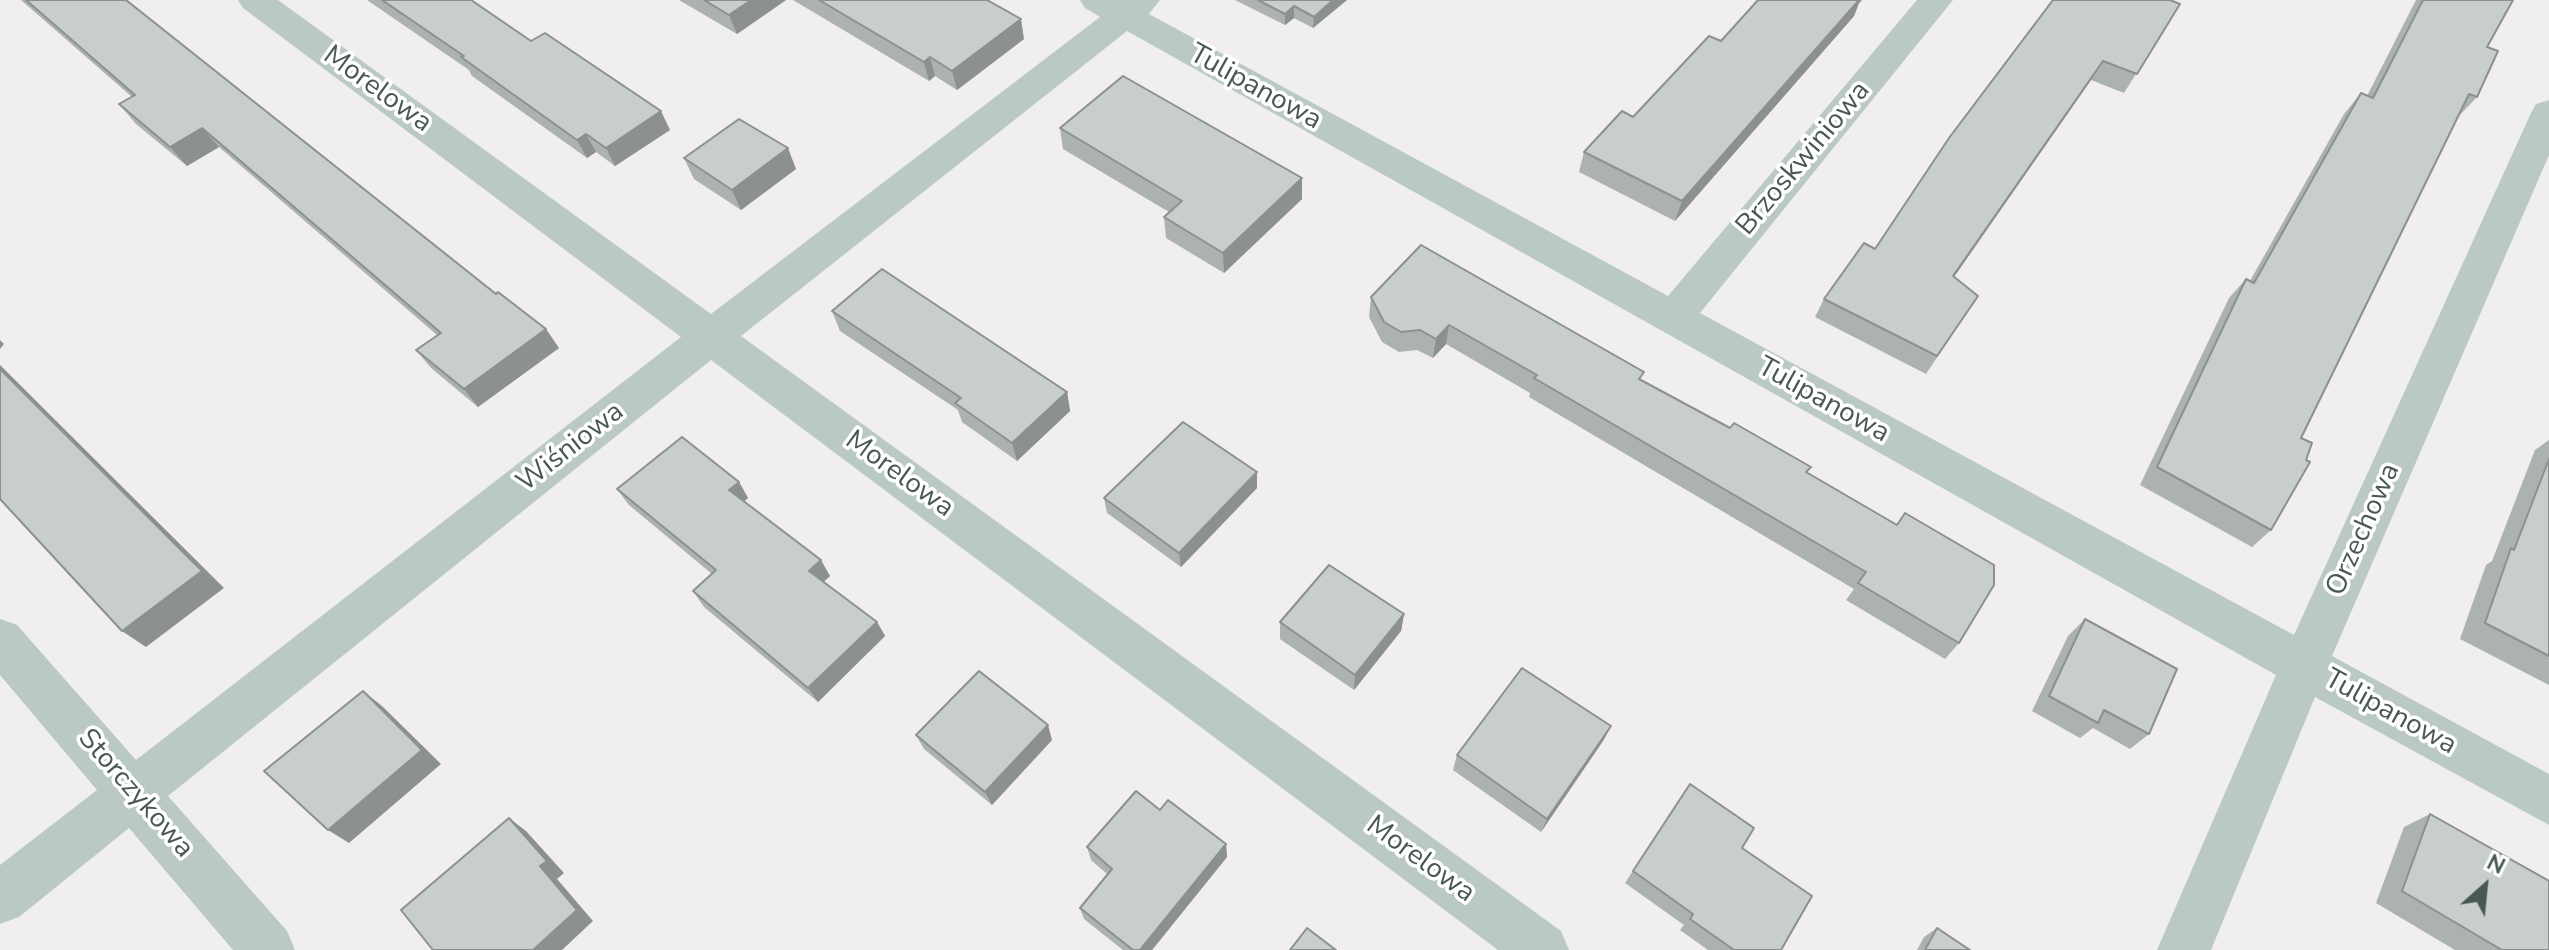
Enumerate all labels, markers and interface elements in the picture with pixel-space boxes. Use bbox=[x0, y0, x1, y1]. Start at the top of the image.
street label: Tulipanowa bbox=[1183, 38, 1327, 138]
street label: Morelowa bbox=[316, 39, 438, 141]
street label: Brzoskwiniowa bbox=[1730, 75, 1878, 243]
street label: Tulipanowa bbox=[1751, 351, 1895, 451]
street label: Wiśniowa bbox=[511, 396, 631, 500]
street label: Morelowa bbox=[838, 424, 960, 526]
street label: Orzechowa bbox=[2320, 459, 2408, 601]
street label: Tulipanowa bbox=[2318, 663, 2462, 763]
street label: Storczykowa bbox=[70, 723, 200, 865]
street label: Morelowa bbox=[1359, 809, 1481, 911]
north arrow bbox=[2445, 846, 2525, 926]
text: N bbox=[2482, 848, 2510, 882]

